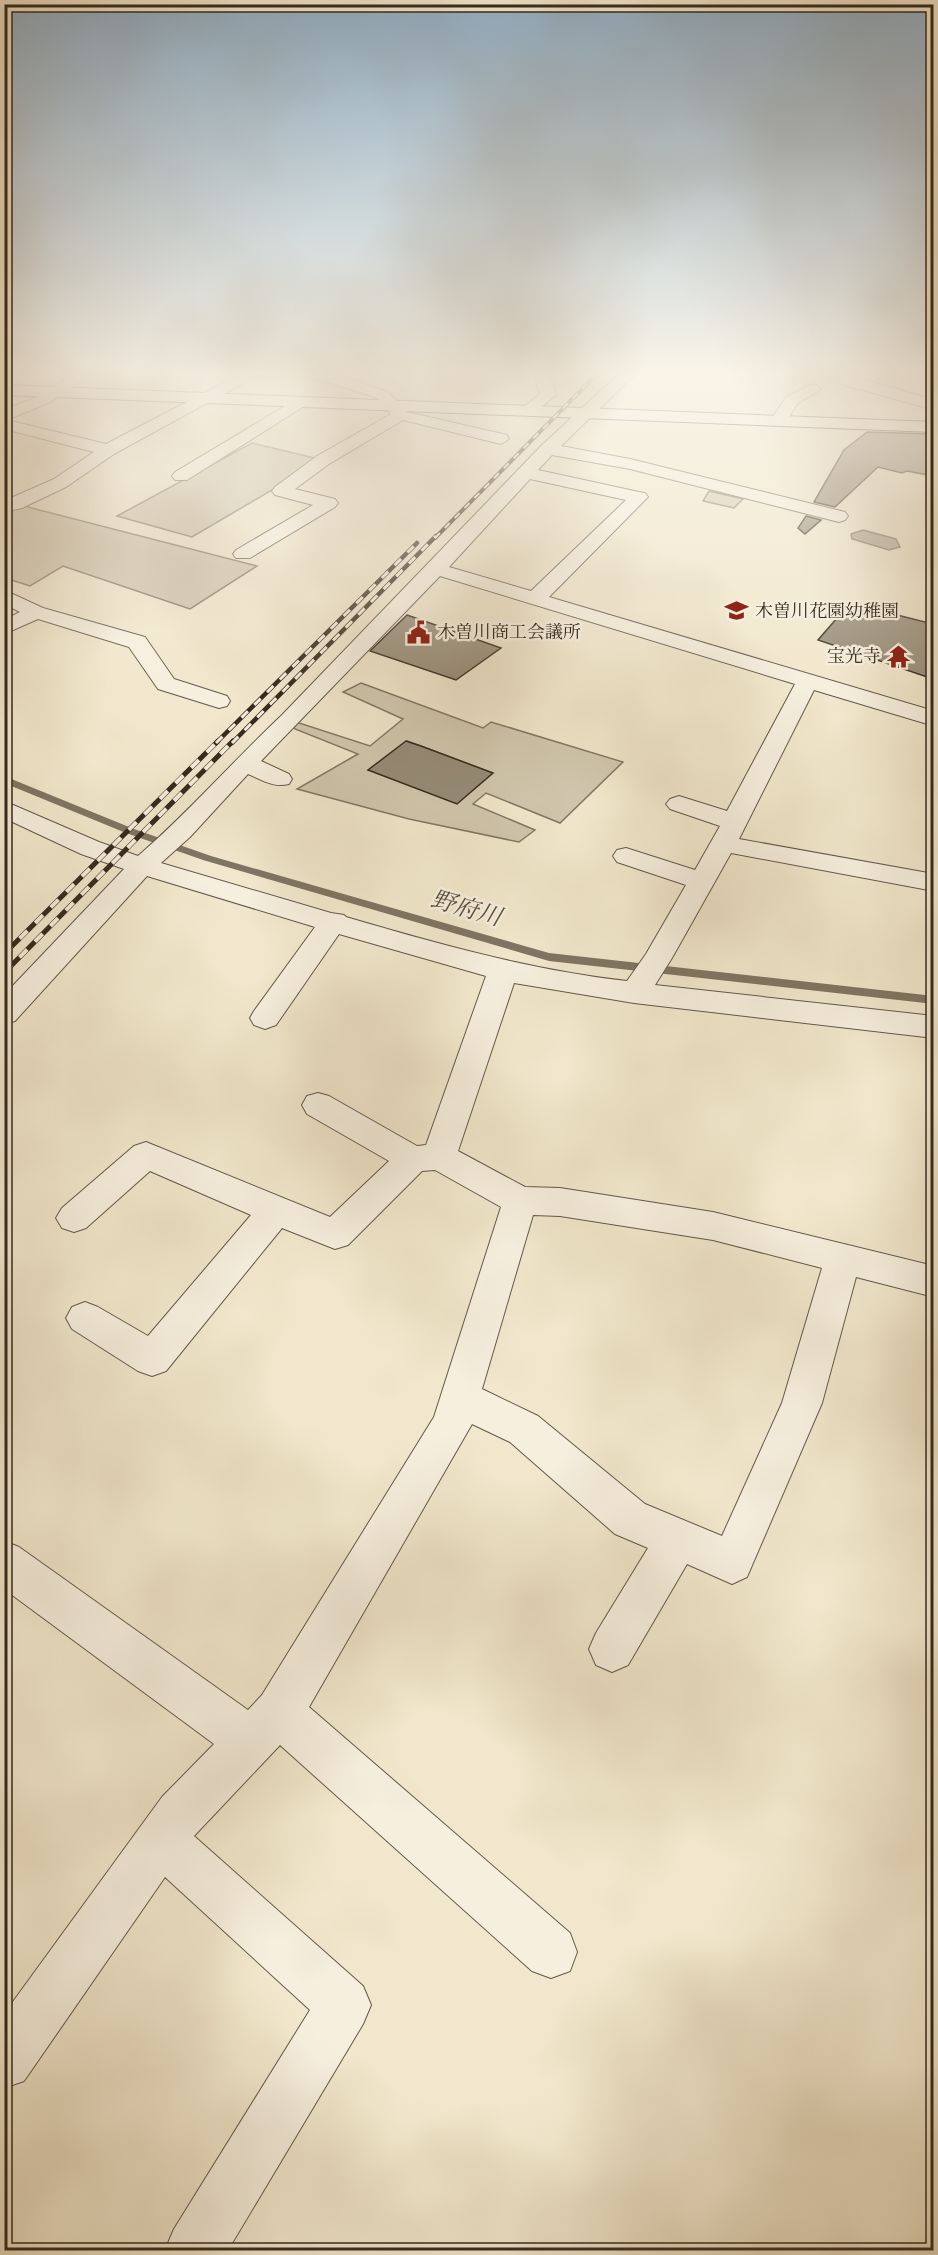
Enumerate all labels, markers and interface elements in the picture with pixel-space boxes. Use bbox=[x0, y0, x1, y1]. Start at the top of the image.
school or university icon: 木曽川花園幼稚園 bbox=[724, 598, 750, 624]
place label: 木曽川花園幼稚園 bbox=[755, 600, 899, 623]
public building icon: 木曽川商工会議所 bbox=[406, 619, 432, 645]
place label: 木曽川商工会議所 bbox=[437, 621, 581, 644]
temple icon: 宝光寺 bbox=[886, 643, 912, 669]
place label: 宝光寺 bbox=[827, 645, 881, 668]
water label: 野府川 bbox=[427, 885, 508, 934]

